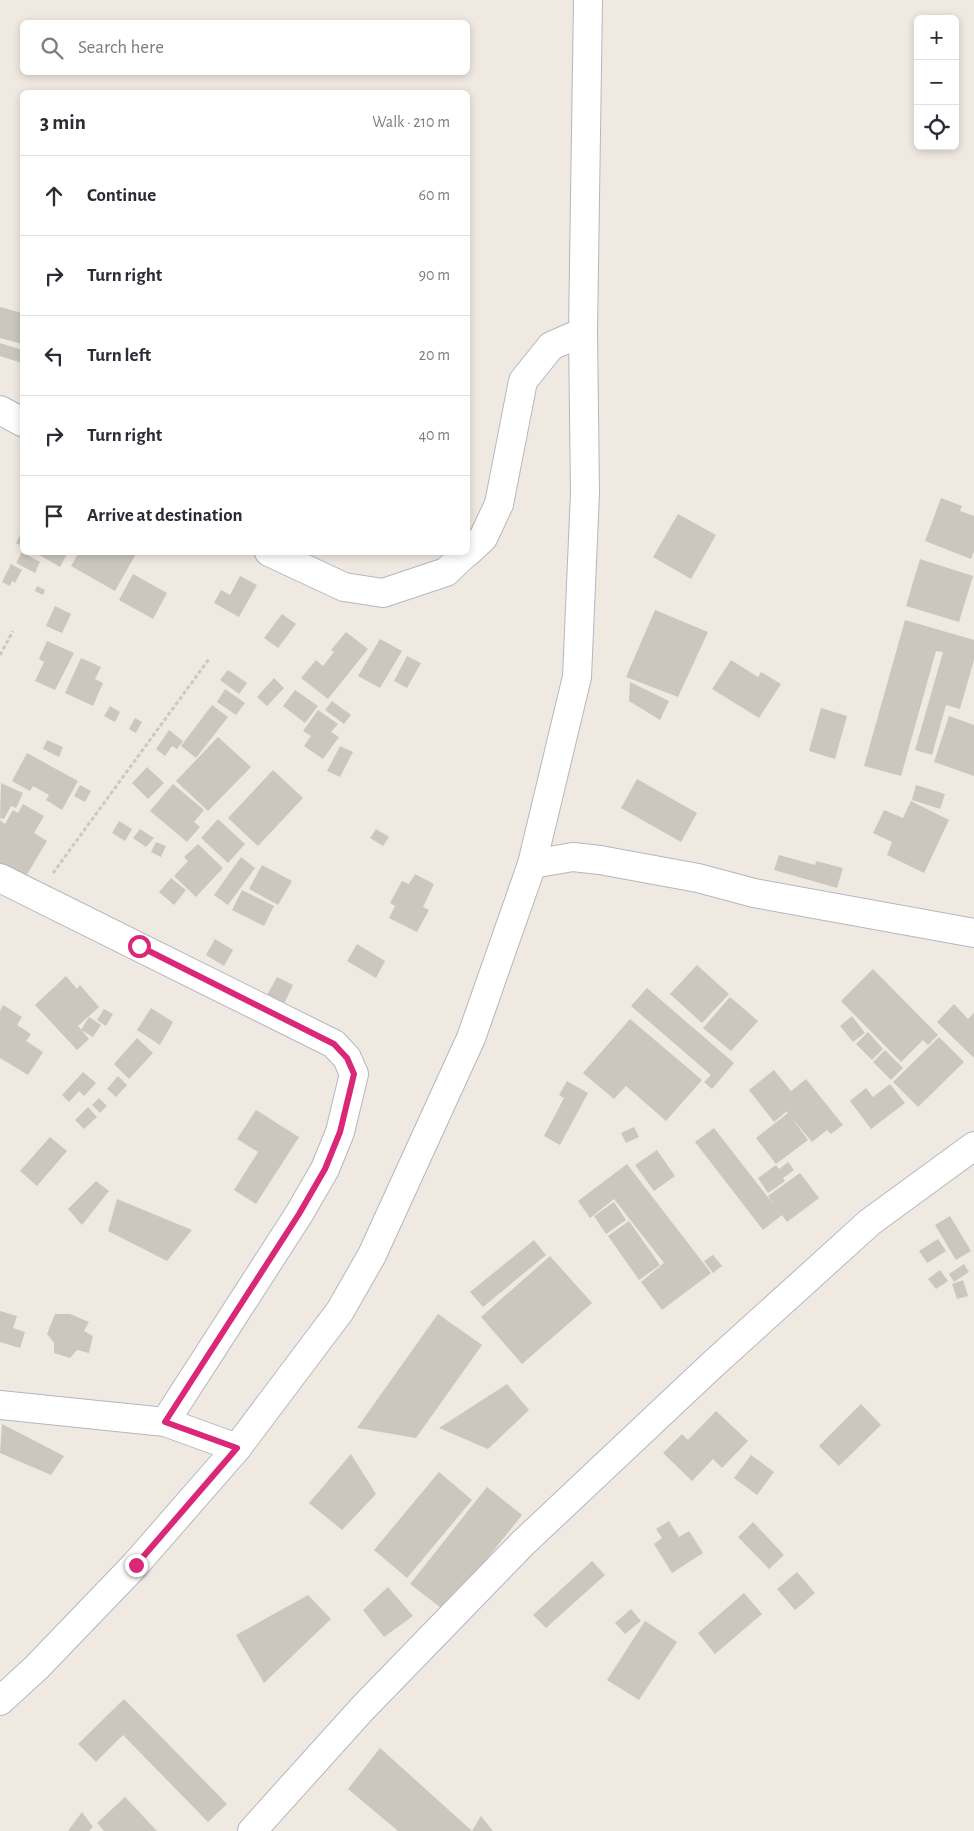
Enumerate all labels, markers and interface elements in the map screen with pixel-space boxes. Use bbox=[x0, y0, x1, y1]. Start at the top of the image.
map controls bbox=[914, 15, 959, 150]
button: + bbox=[914, 15, 959, 60]
search box bbox=[20, 20, 470, 75]
icon: search bbox=[38, 34, 66, 62]
text: Search here bbox=[78, 38, 164, 57]
button: − bbox=[914, 60, 959, 105]
button: locate bbox=[914, 105, 959, 150]
text: 3 min bbox=[40, 112, 86, 133]
text: Walk · 210 m bbox=[372, 114, 450, 130]
icon: ahead bbox=[40, 182, 68, 210]
text: Continue bbox=[87, 186, 156, 205]
text: 60 m bbox=[419, 187, 450, 203]
icon: right bbox=[40, 262, 68, 290]
text: Turn right bbox=[87, 266, 162, 285]
text: 90 m bbox=[419, 267, 450, 283]
icon: left bbox=[40, 342, 68, 370]
text: Turn left bbox=[87, 346, 151, 365]
text: 20 m bbox=[419, 347, 450, 363]
icon: right bbox=[40, 422, 68, 450]
text: Turn right bbox=[87, 426, 162, 445]
text: 40 m bbox=[418, 427, 450, 443]
icon: arrive bbox=[40, 502, 68, 530]
text: Arrive at destination bbox=[87, 506, 243, 525]
route start bbox=[128, 935, 151, 958]
route end bbox=[125, 1554, 148, 1577]

